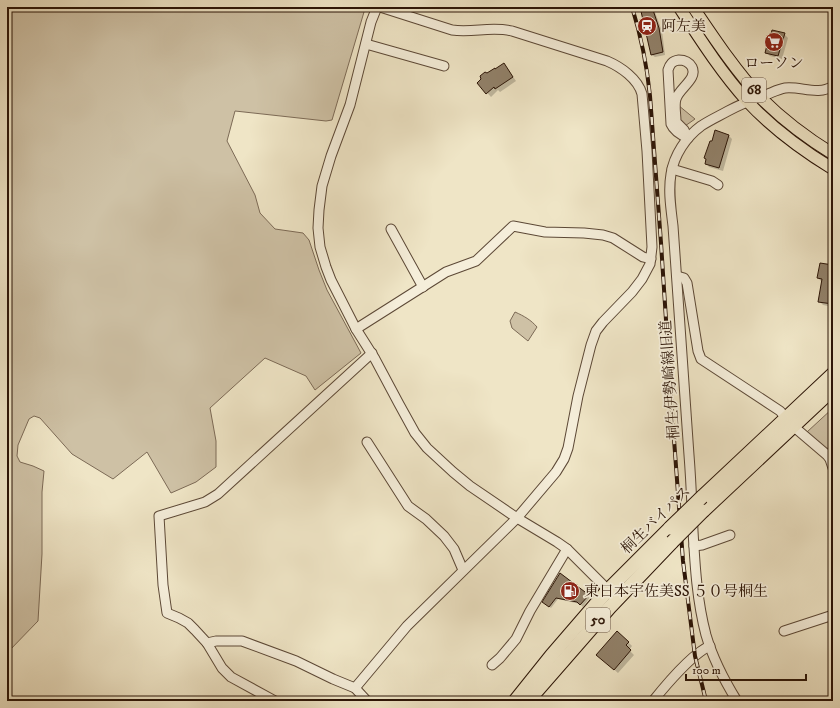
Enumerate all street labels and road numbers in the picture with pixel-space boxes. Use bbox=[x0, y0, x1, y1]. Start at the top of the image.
road number: 68 bbox=[742, 78, 766, 102]
street label: 桐生伊勢崎線旧道 bbox=[656, 319, 684, 441]
street label: 桐生バイパス bbox=[617, 482, 695, 558]
road number: 50 bbox=[586, 608, 610, 632]

